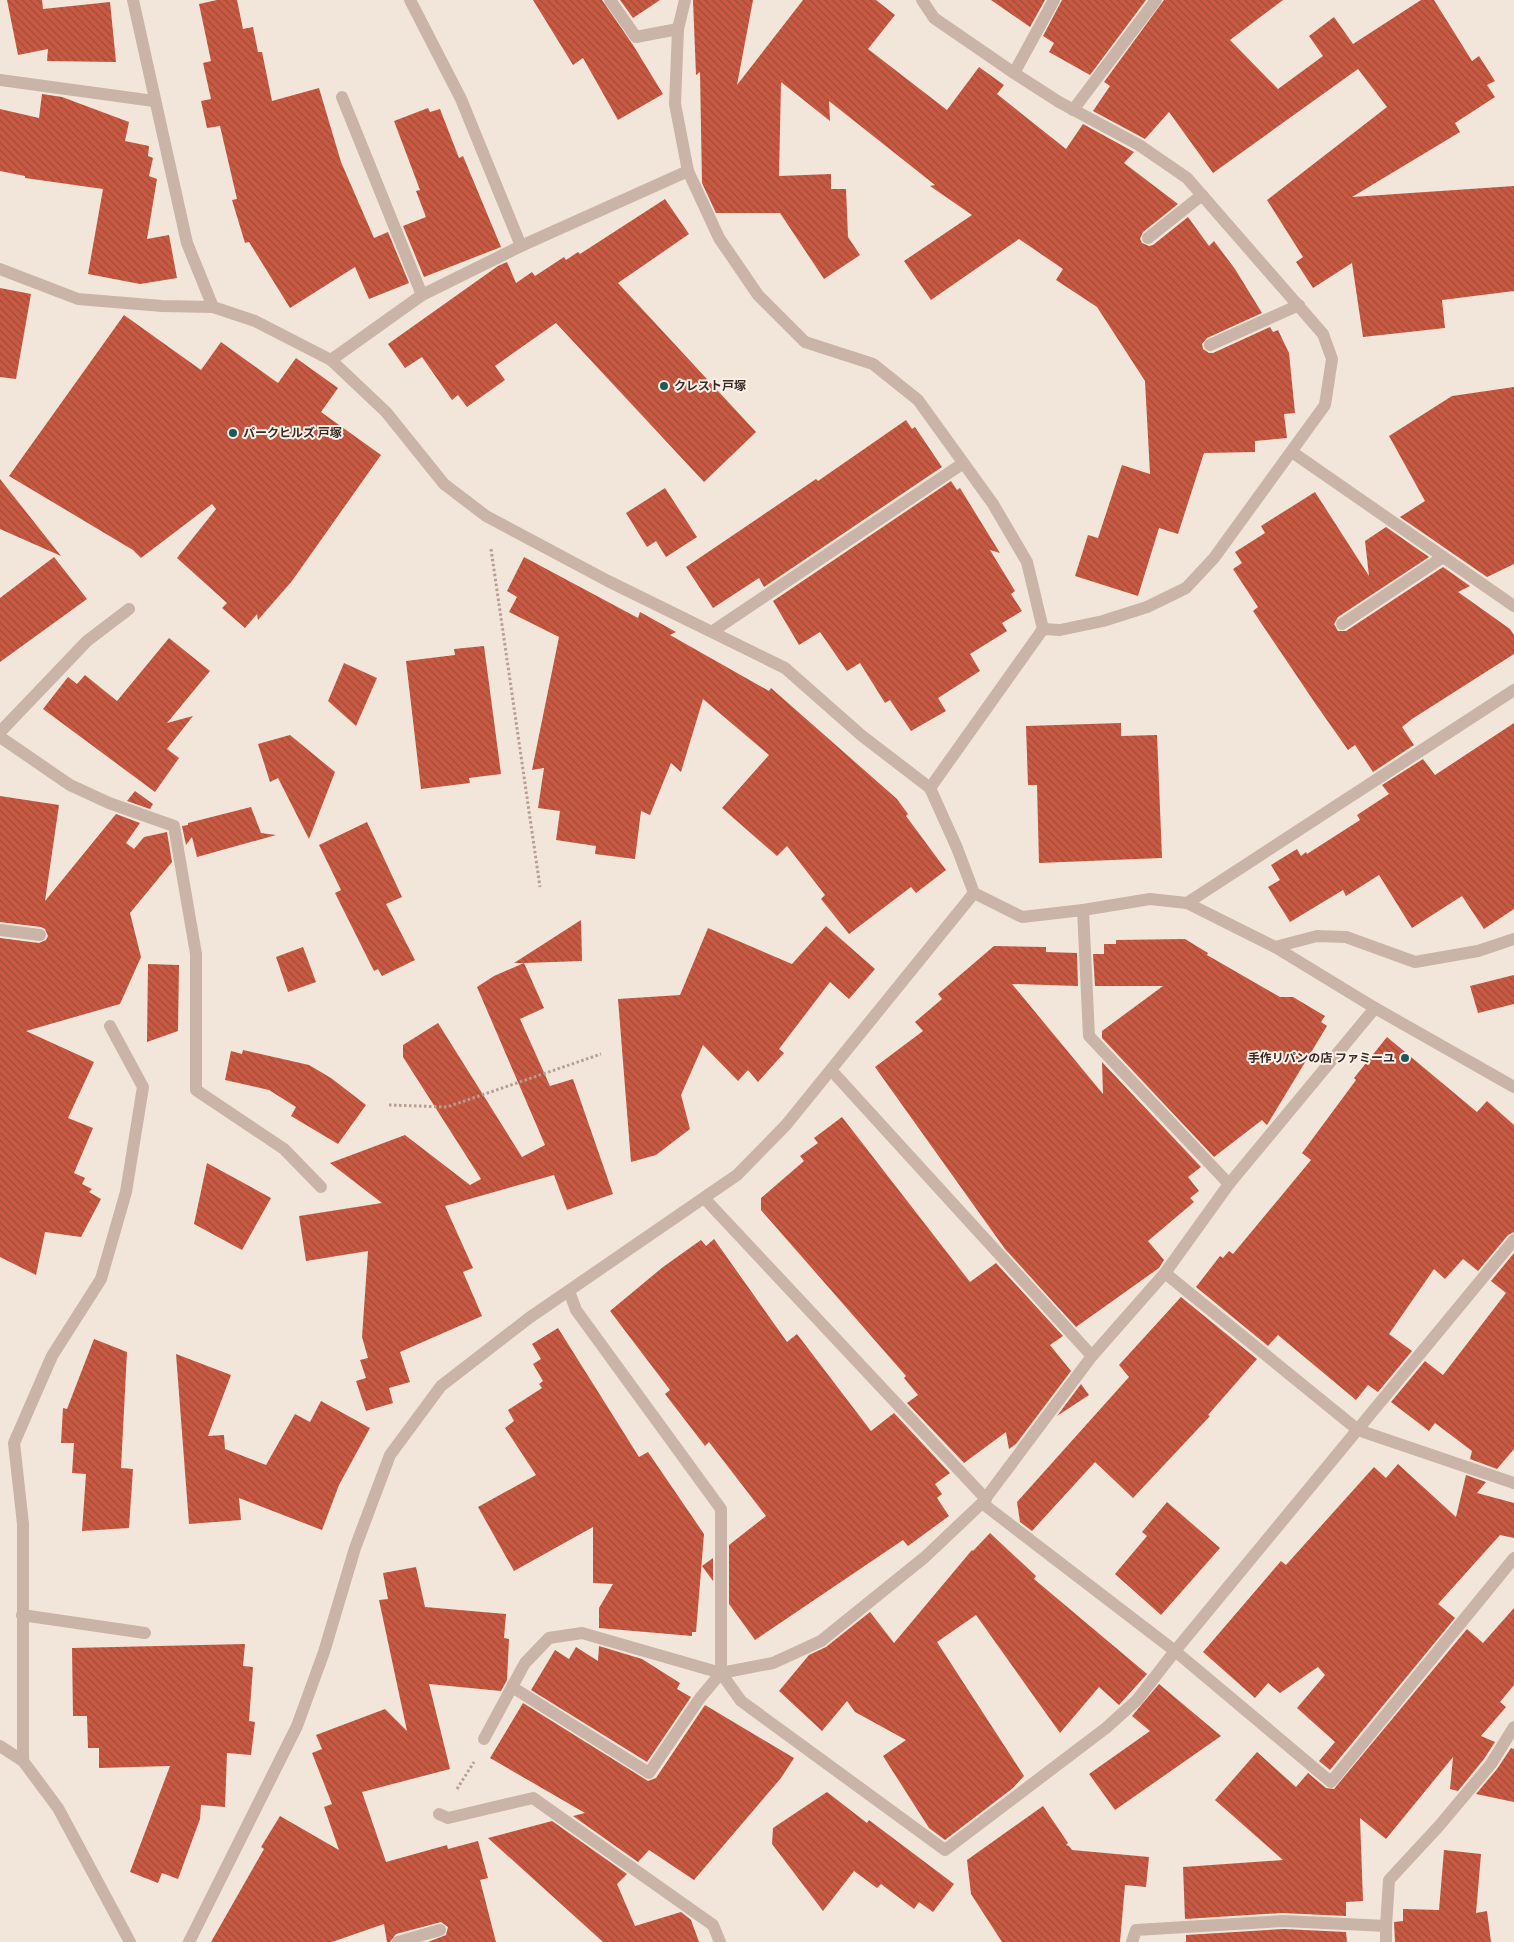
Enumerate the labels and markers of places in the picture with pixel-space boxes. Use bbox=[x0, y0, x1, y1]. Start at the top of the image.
place label: クレスト戸塚 bbox=[674, 378, 746, 394]
marker: クレスト戸塚 bbox=[658, 380, 670, 392]
place label: パークヒルズ 戸塚 bbox=[243, 425, 342, 441]
marker: パークヒルズ 戸塚 bbox=[227, 427, 239, 439]
place label: 手作リパンの店 ファミーユ bbox=[1248, 1050, 1395, 1066]
marker: 手作リパンの店 ファミーユ bbox=[1399, 1052, 1411, 1064]

